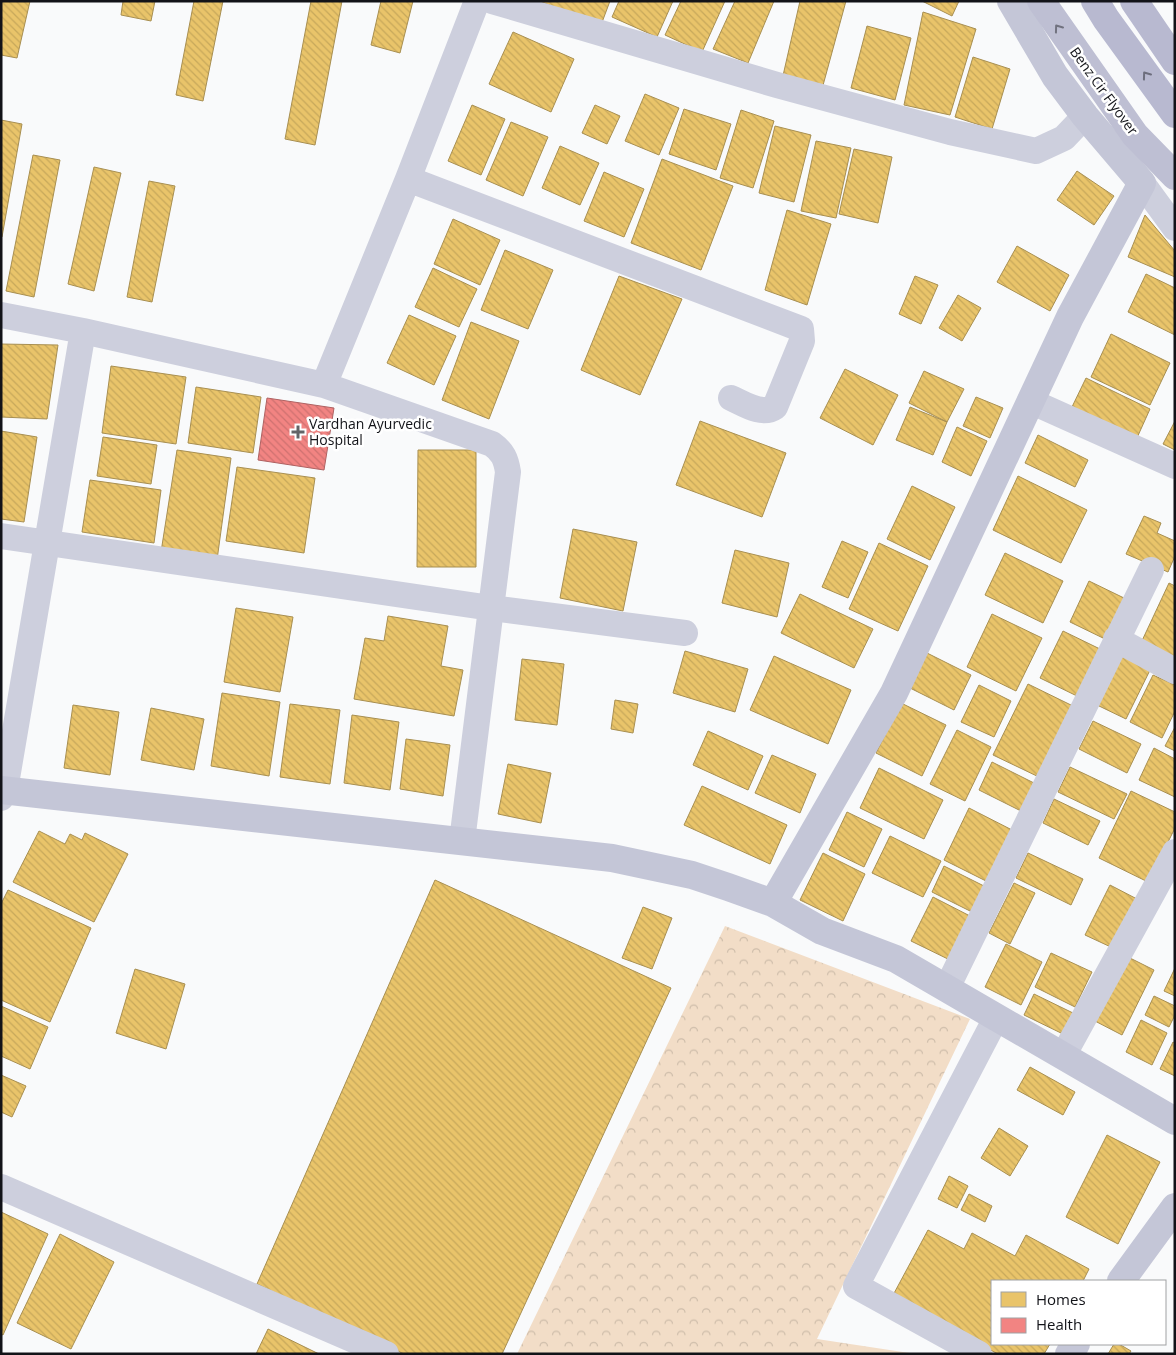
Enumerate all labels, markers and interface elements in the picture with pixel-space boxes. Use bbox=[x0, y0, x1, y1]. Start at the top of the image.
one-way arrow bbox=[1056, 25, 1064, 34]
street label: Benz Cir Flyover bbox=[1066, 43, 1143, 139]
one-way arrow bbox=[1143, 71, 1152, 81]
place label: Vardhan Ayurvedic Hospital bbox=[309, 414, 432, 449]
marker: Vardhan Ayurvedic Hospital bbox=[291, 425, 305, 439]
legend bbox=[991, 1280, 1166, 1345]
text: Homes bbox=[1036, 1289, 1086, 1309]
text: Health bbox=[1036, 1314, 1082, 1334]

